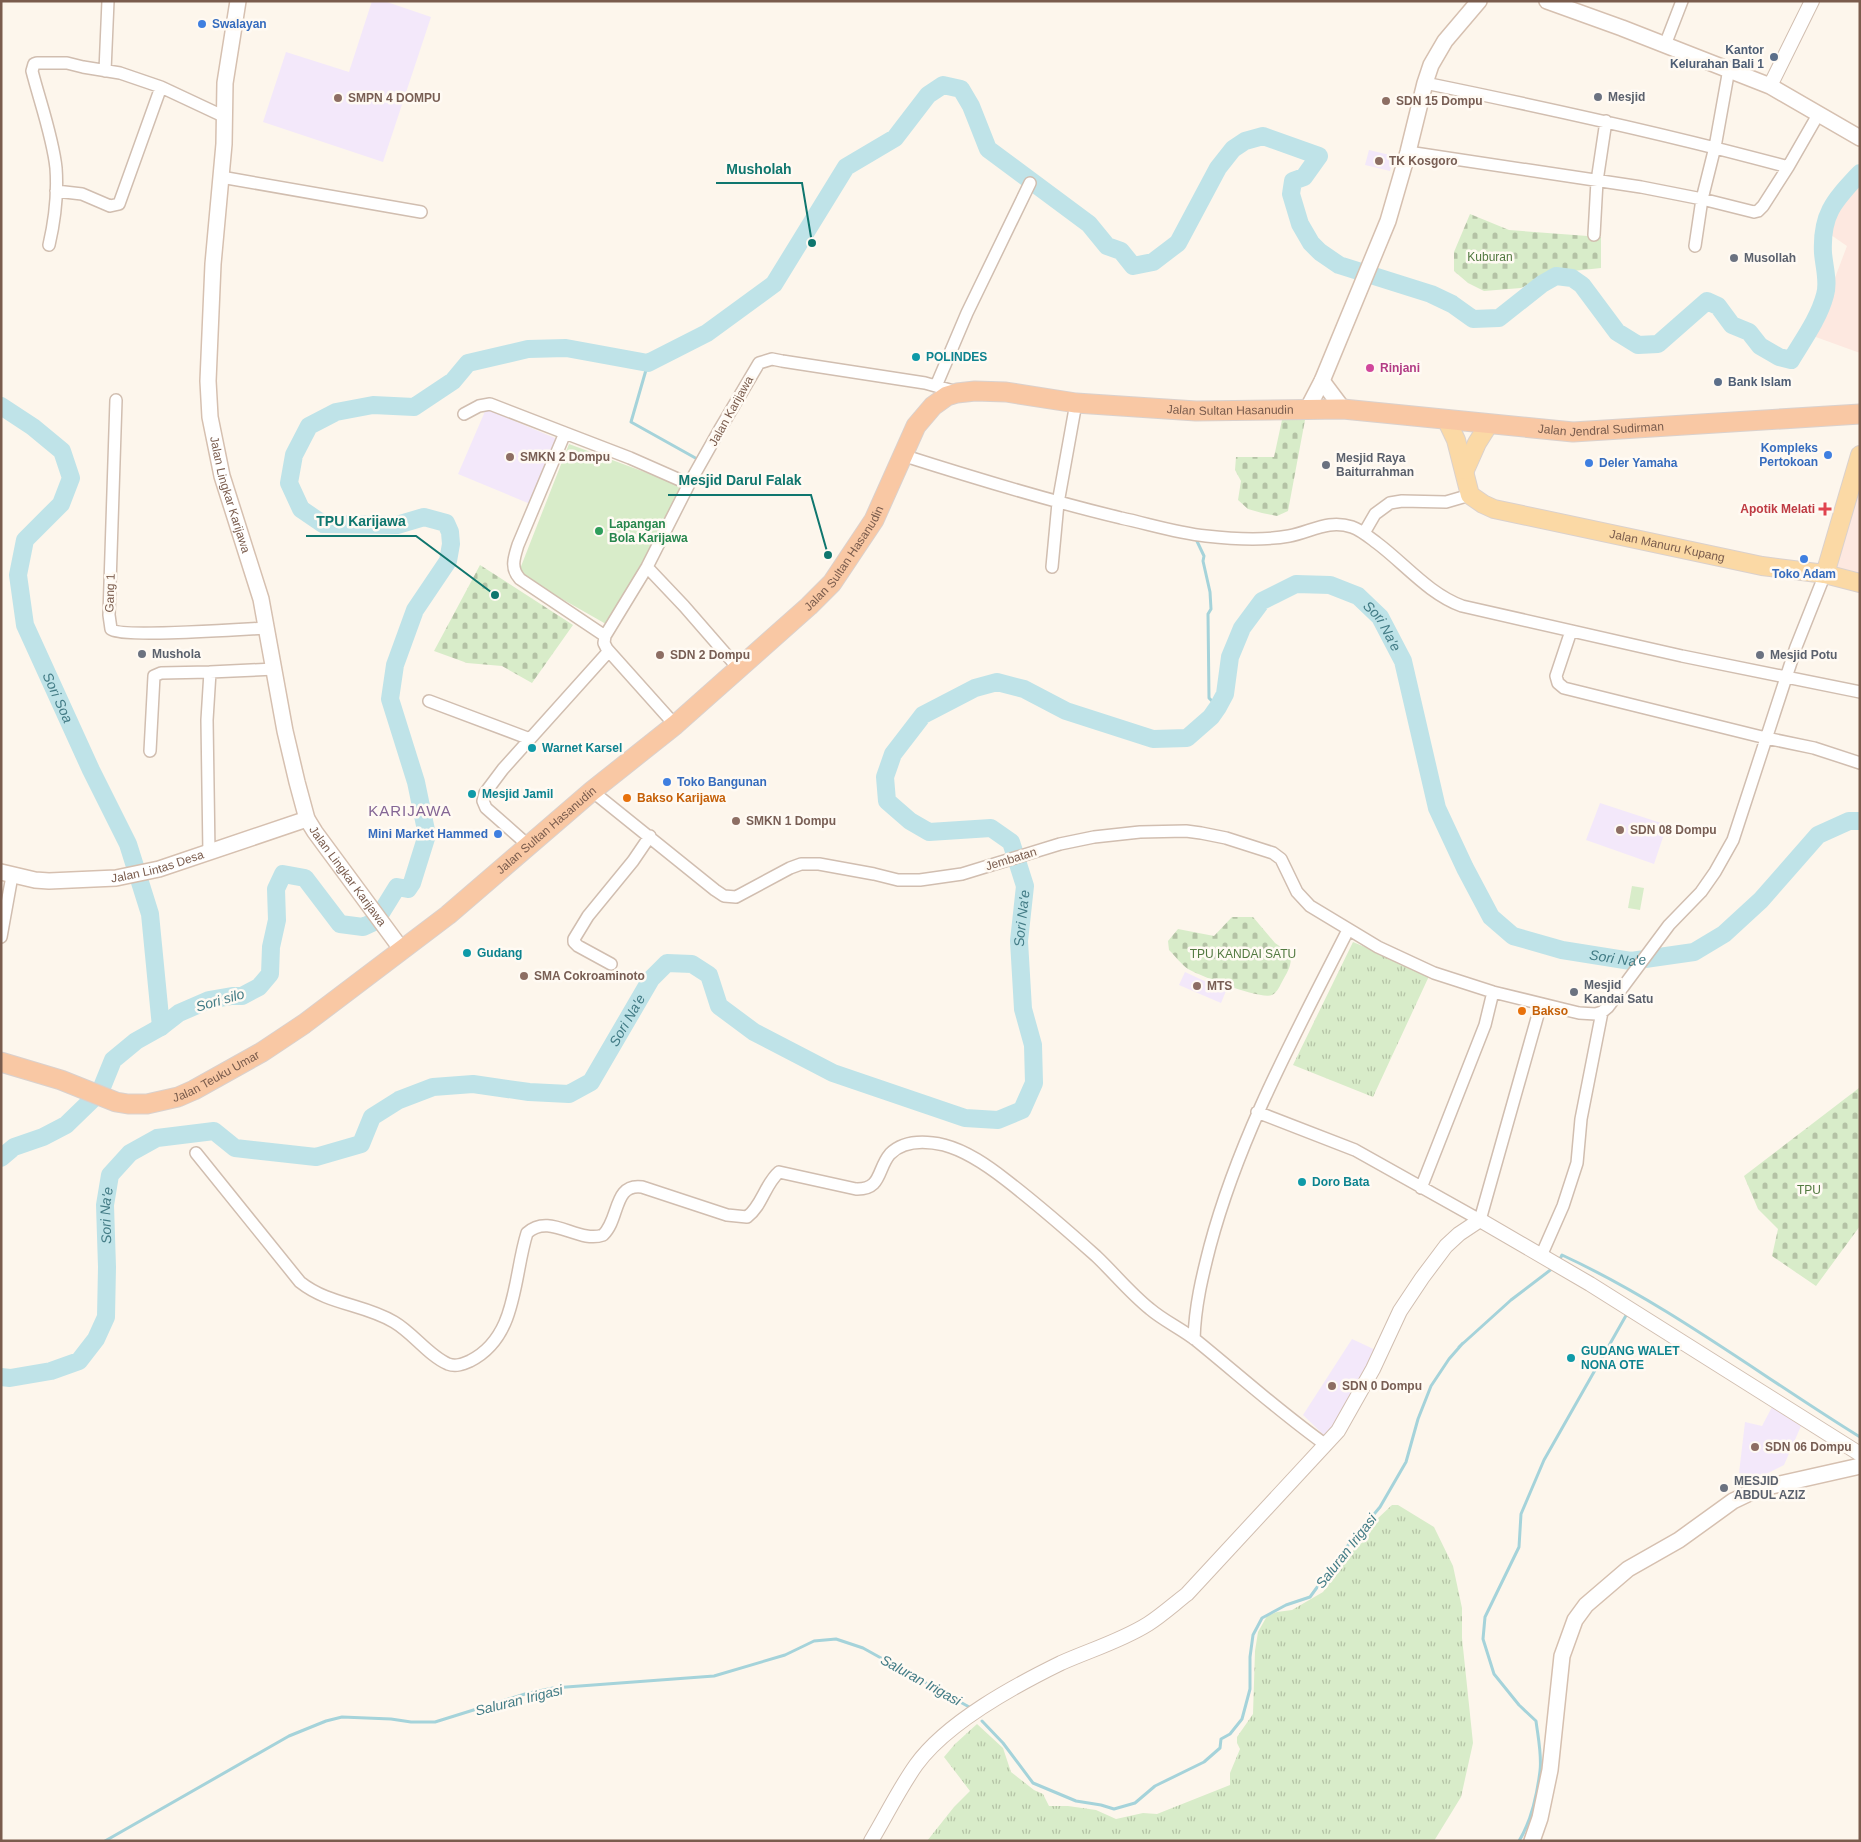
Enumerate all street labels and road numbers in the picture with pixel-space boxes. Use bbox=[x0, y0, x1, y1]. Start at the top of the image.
street label: Jalan Karijawa bbox=[706, 373, 756, 449]
street label: Jalan Sultan Hasanudin bbox=[1166, 402, 1294, 418]
street label: Jalan Jendral Sudirman bbox=[1537, 419, 1664, 439]
street label: Jalan Lingkar Karijawa bbox=[207, 435, 253, 555]
street label: Jalan Sultan Hasanudin bbox=[801, 504, 886, 614]
street label: Jalan Manuru Kupang bbox=[1608, 527, 1726, 565]
street label: Gang 1 bbox=[102, 573, 118, 613]
street label: Jalan Sultan Hasanudin bbox=[494, 784, 599, 877]
street label: Jalan Lingkar Karijawa bbox=[306, 824, 389, 929]
street label: Jembatan bbox=[984, 845, 1038, 873]
street label: Jalan Lintas Desa bbox=[111, 847, 206, 885]
street label: Jalan Teuku Umar bbox=[171, 1048, 262, 1105]

